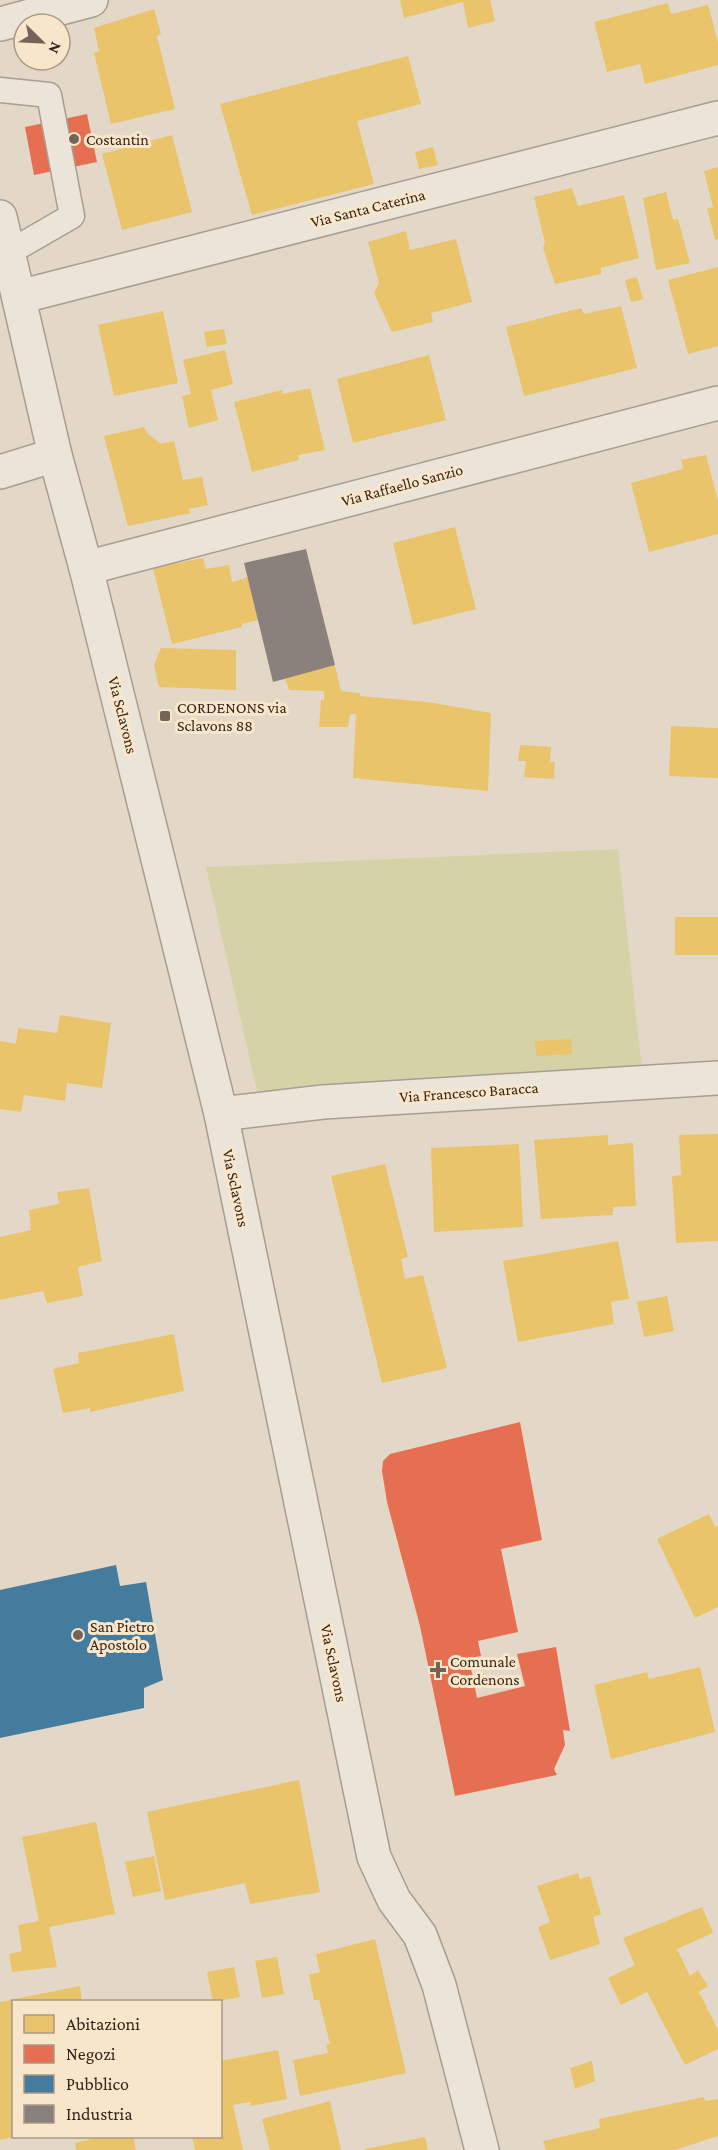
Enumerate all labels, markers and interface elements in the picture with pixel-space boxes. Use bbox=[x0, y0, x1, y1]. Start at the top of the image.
north arrow bbox=[12, 12, 72, 72]
text: N bbox=[45, 39, 65, 56]
place label: Costantin bbox=[86, 131, 149, 148]
marker: Costantin bbox=[67, 132, 81, 146]
street label: Via Santa Caterina bbox=[309, 185, 428, 230]
street label: Via Raffaello Sanzio bbox=[339, 461, 465, 509]
street label: Via Sclavons bbox=[105, 675, 141, 755]
place label: CORDENONS via Sclavons 88 bbox=[177, 699, 287, 734]
marker: CORDENONS via Sclavons 88 bbox=[158, 709, 172, 723]
street label: Via Francesco Baracca bbox=[399, 1079, 540, 1105]
street label: Via Sclavons bbox=[219, 1148, 253, 1228]
place label: San Pietro Apostolo bbox=[90, 1618, 154, 1654]
street label: Via Sclavons bbox=[317, 1623, 351, 1703]
marker: San Pietro Apostolo bbox=[71, 1628, 85, 1642]
place label: Comunale Cordenons bbox=[450, 1653, 520, 1688]
marker: Comunale Cordenons bbox=[431, 1663, 445, 1677]
legend bbox=[12, 2000, 222, 2138]
text: Abitazioni bbox=[66, 2014, 140, 2034]
text: Negozi bbox=[66, 2044, 116, 2064]
text: Pubblico bbox=[66, 2074, 129, 2094]
text: Industria bbox=[66, 2104, 133, 2124]

